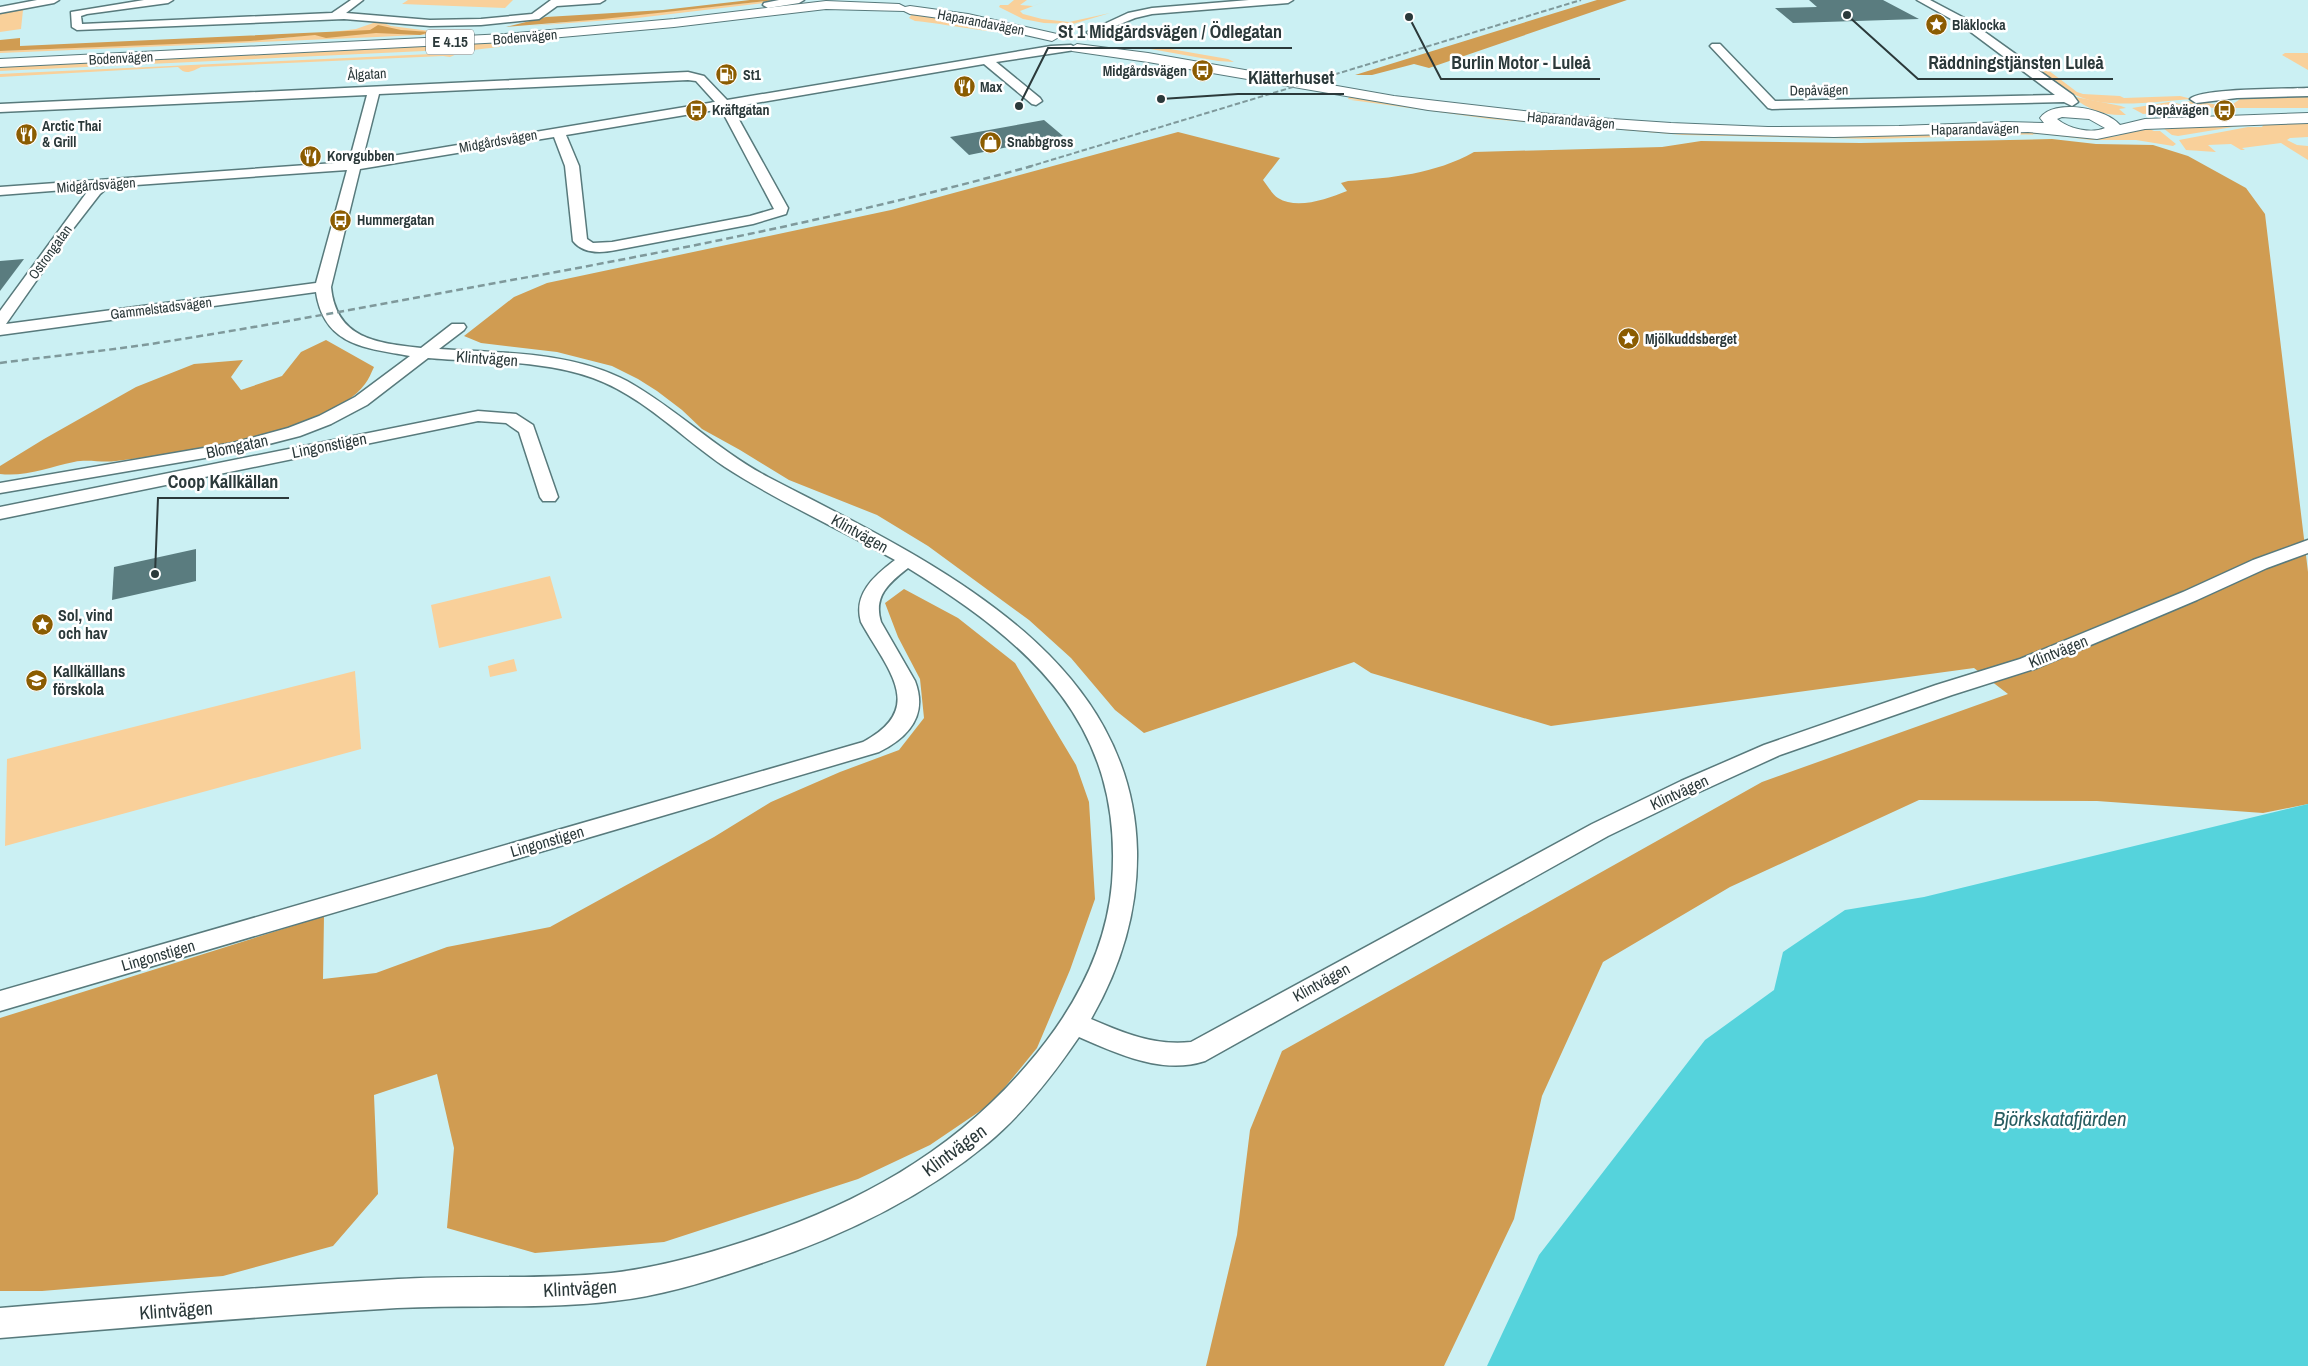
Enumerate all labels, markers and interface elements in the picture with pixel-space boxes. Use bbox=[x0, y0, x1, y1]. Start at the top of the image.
street label: Haparandavägen bbox=[936, 5, 1026, 39]
place icon: Blåklocka bbox=[1924, 13, 1948, 37]
callout: St 1 Midgårdsvägen / Ödlegatan bbox=[1048, 15, 1292, 48]
place label: Blåklocka bbox=[1952, 16, 2006, 34]
text: St 1 Midgårdsvägen / Ödlegatan bbox=[1058, 19, 1282, 44]
street label: Bodenvägen bbox=[492, 25, 558, 49]
road number: E 4.15 bbox=[426, 30, 474, 54]
callout: Burlin Motor - Luleå bbox=[1441, 46, 1600, 79]
callout: Räddningstjänsten Luleå bbox=[1918, 46, 2113, 79]
street label: Bodenvägen bbox=[88, 47, 154, 69]
text: Burlin Motor - Luleå bbox=[1451, 50, 1591, 75]
text: Räddningstjänsten Luleå bbox=[1928, 50, 2105, 75]
bus stop icon: Midgårdsvägen bbox=[1191, 59, 1215, 83]
callout: Klätterhuset bbox=[1238, 61, 1344, 94]
place label: Midgårdsvägen bbox=[1103, 62, 1187, 80]
fuel station icon: St1 bbox=[715, 63, 739, 87]
street label: Ålgatan bbox=[346, 64, 387, 84]
text: Klätterhuset bbox=[1248, 65, 1334, 90]
place label: St1 bbox=[743, 66, 761, 84]
restaurant icon: Max bbox=[952, 75, 976, 99]
place label: Max bbox=[980, 78, 1003, 96]
street label: Depåvägen bbox=[1789, 80, 1849, 100]
bus stop icon: Kräftgatan bbox=[684, 98, 708, 122]
bus stop icon: Depåvägen bbox=[2213, 98, 2237, 122]
place label: Kräftgatan bbox=[712, 101, 769, 119]
place label: Depåvägen bbox=[2148, 101, 2209, 119]
street label: Haparandavägen bbox=[1526, 107, 1616, 133]
place label: Arctic Thai & Grill bbox=[42, 117, 101, 151]
street label: Haparandavägen bbox=[1931, 119, 2019, 139]
restaurant icon: Arctic Thai & Grill bbox=[14, 122, 38, 146]
street label: Midgårdsvägen bbox=[457, 125, 539, 157]
shop icon: Snabbgross bbox=[979, 130, 1003, 154]
place label: Snabbgross bbox=[1007, 133, 1073, 151]
restaurant icon: Korvgubben bbox=[299, 144, 323, 168]
place label: Korvgubben bbox=[327, 147, 395, 165]
street label: Midgårdsvägen bbox=[56, 173, 136, 197]
bus stop icon: Hummergatan bbox=[329, 208, 353, 232]
place label: Hummergatan bbox=[357, 211, 434, 229]
street label: Ostrongatan bbox=[24, 221, 76, 283]
street label: Gammelstadsvägen bbox=[109, 293, 213, 323]
place icon: Mjölkuddsberget bbox=[1617, 327, 1641, 351]
place label: Mjölkuddsberget bbox=[1645, 330, 1737, 348]
street label: Klintvägen bbox=[455, 345, 519, 371]
street label: Lingonstigen bbox=[290, 427, 368, 463]
street label: Blomgatan bbox=[204, 429, 270, 463]
callout: Coop Kallkällan bbox=[158, 465, 289, 498]
text: Coop Kallkällan bbox=[168, 469, 278, 494]
street label: Klintvägen bbox=[828, 508, 892, 558]
place label: Sol, vind och hav bbox=[58, 604, 113, 644]
place icon: Sol, vind och hav bbox=[30, 612, 54, 636]
street label: Klintvägen bbox=[2025, 629, 2091, 673]
place label: Kallkälllans förskola bbox=[53, 660, 125, 700]
school or university icon: Kallkälllans förskola bbox=[25, 668, 49, 692]
street label: Klintvägen bbox=[1646, 769, 1712, 815]
street label: Lingonstigen bbox=[508, 820, 586, 862]
street label: Lingonstigen bbox=[119, 934, 197, 976]
street label: Klintvägen bbox=[1289, 957, 1353, 1007]
water label: Björkskatafjärden bbox=[1993, 1104, 2127, 1133]
street label: Klintvägen bbox=[917, 1118, 991, 1182]
street label: Klintvägen bbox=[543, 1273, 617, 1303]
street label: Klintvägen bbox=[138, 1294, 214, 1326]

